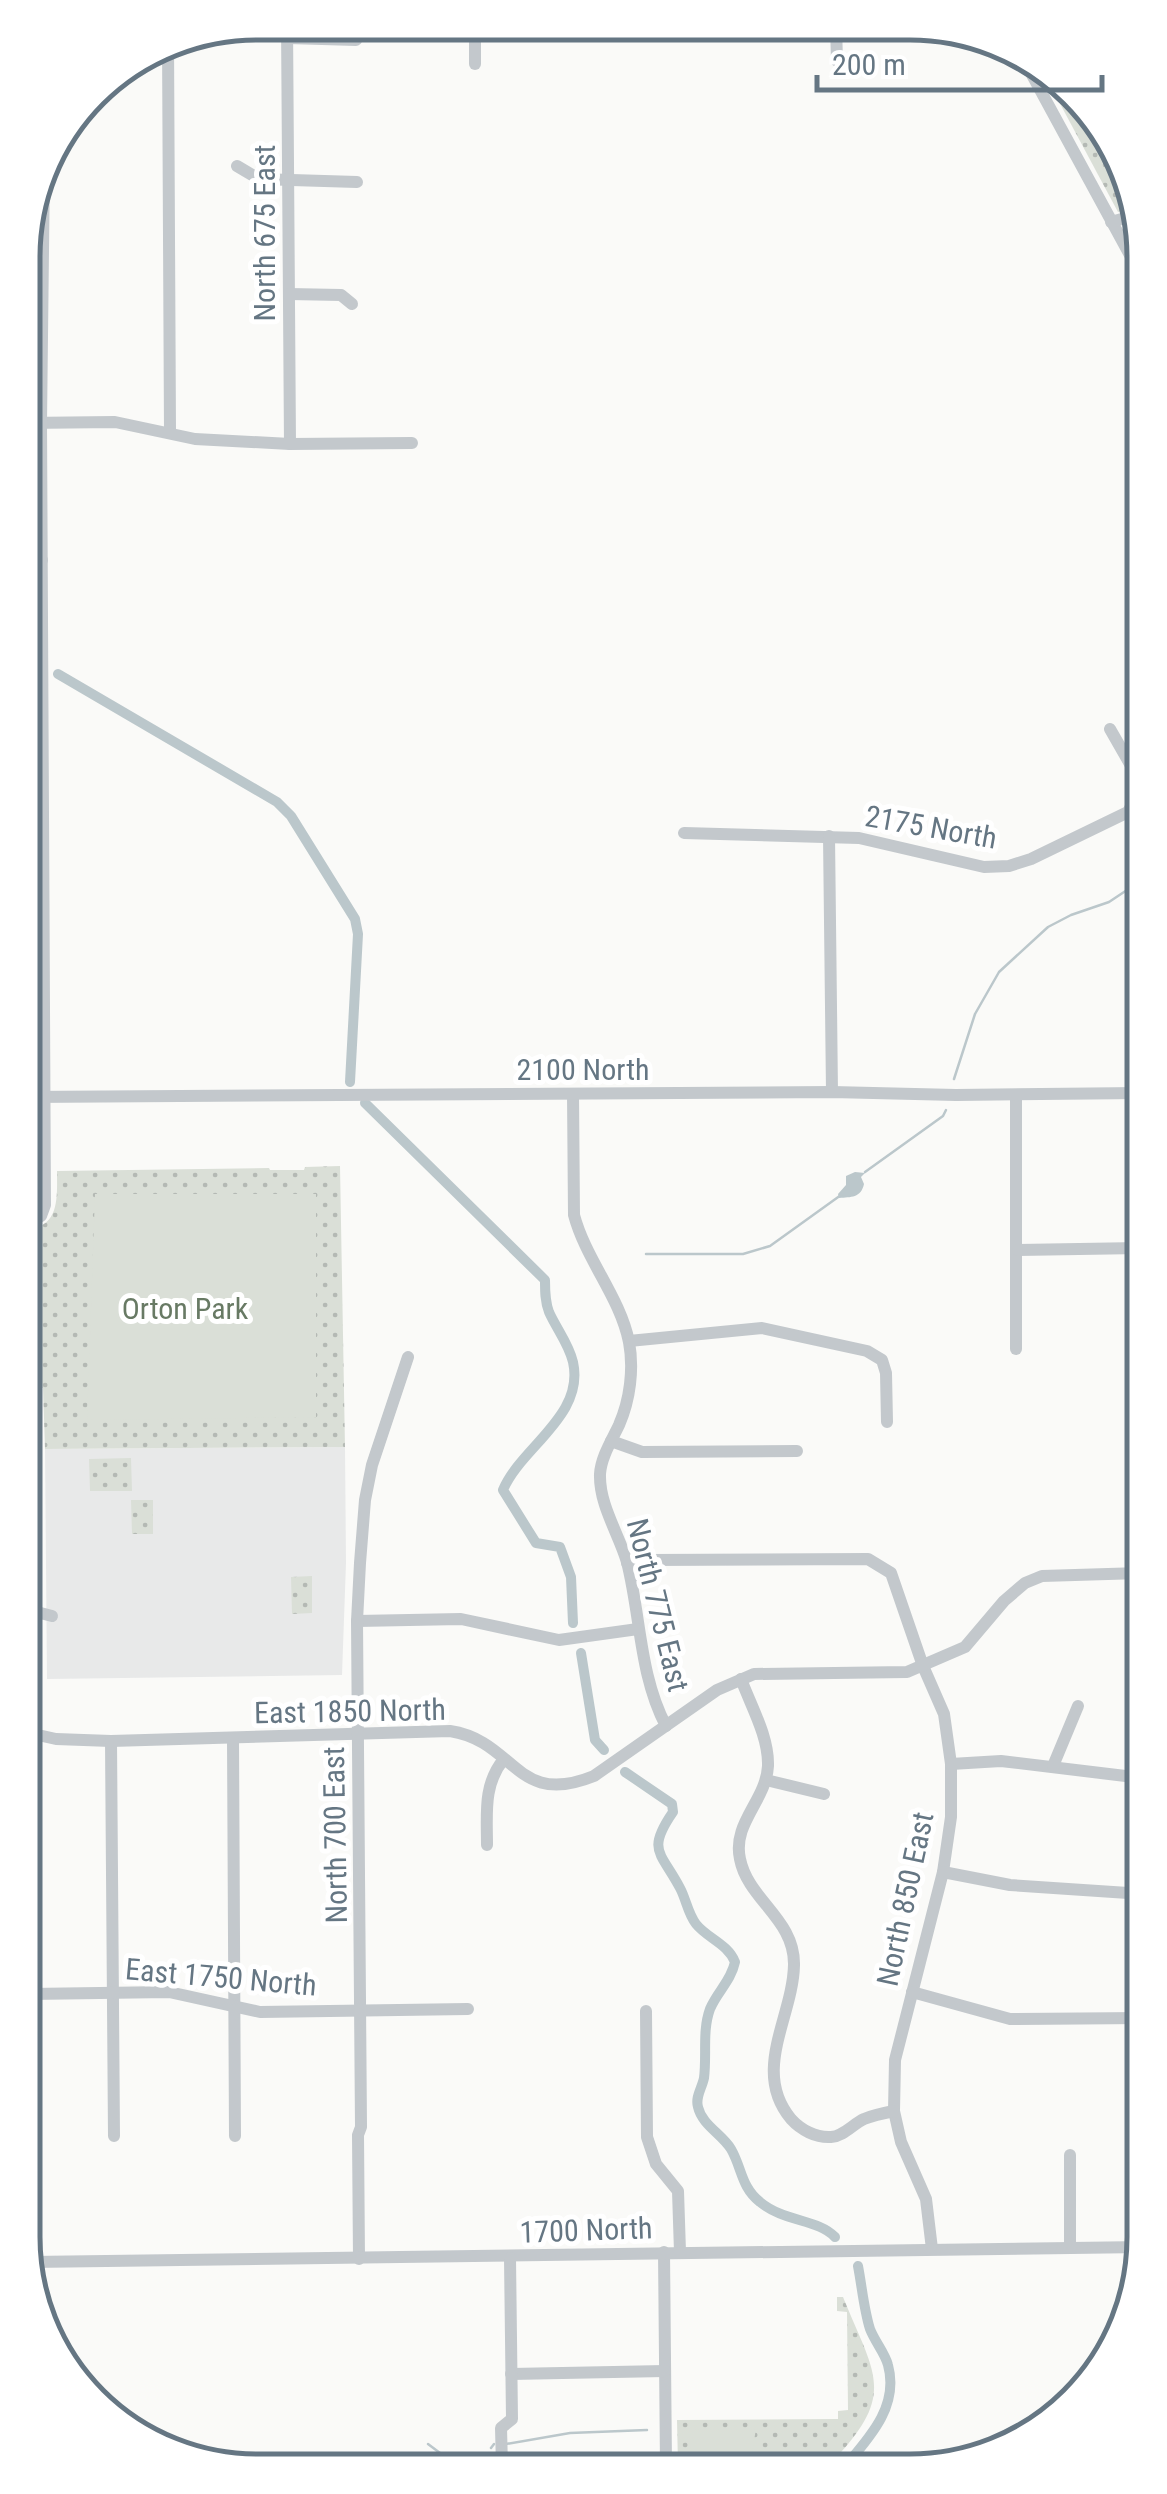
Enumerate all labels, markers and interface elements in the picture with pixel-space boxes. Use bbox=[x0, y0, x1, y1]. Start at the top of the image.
scale bar bbox=[817, 30, 1102, 92]
text: 200 m bbox=[832, 47, 906, 82]
street label: North 675 East bbox=[247, 145, 282, 321]
street label: 2175 North bbox=[862, 798, 1000, 856]
street label: 2100 North bbox=[516, 1052, 650, 1087]
park label: Orton Park bbox=[122, 1291, 249, 1326]
street label: North 775 East bbox=[620, 1515, 696, 1695]
street label: East 1850 North bbox=[254, 1692, 446, 1730]
street label: North 700 East bbox=[316, 1746, 354, 1924]
street label: North 850 East bbox=[869, 1809, 941, 1989]
street label: East 1750 North bbox=[124, 1951, 318, 2003]
street label: 1700 North bbox=[519, 2210, 653, 2250]

